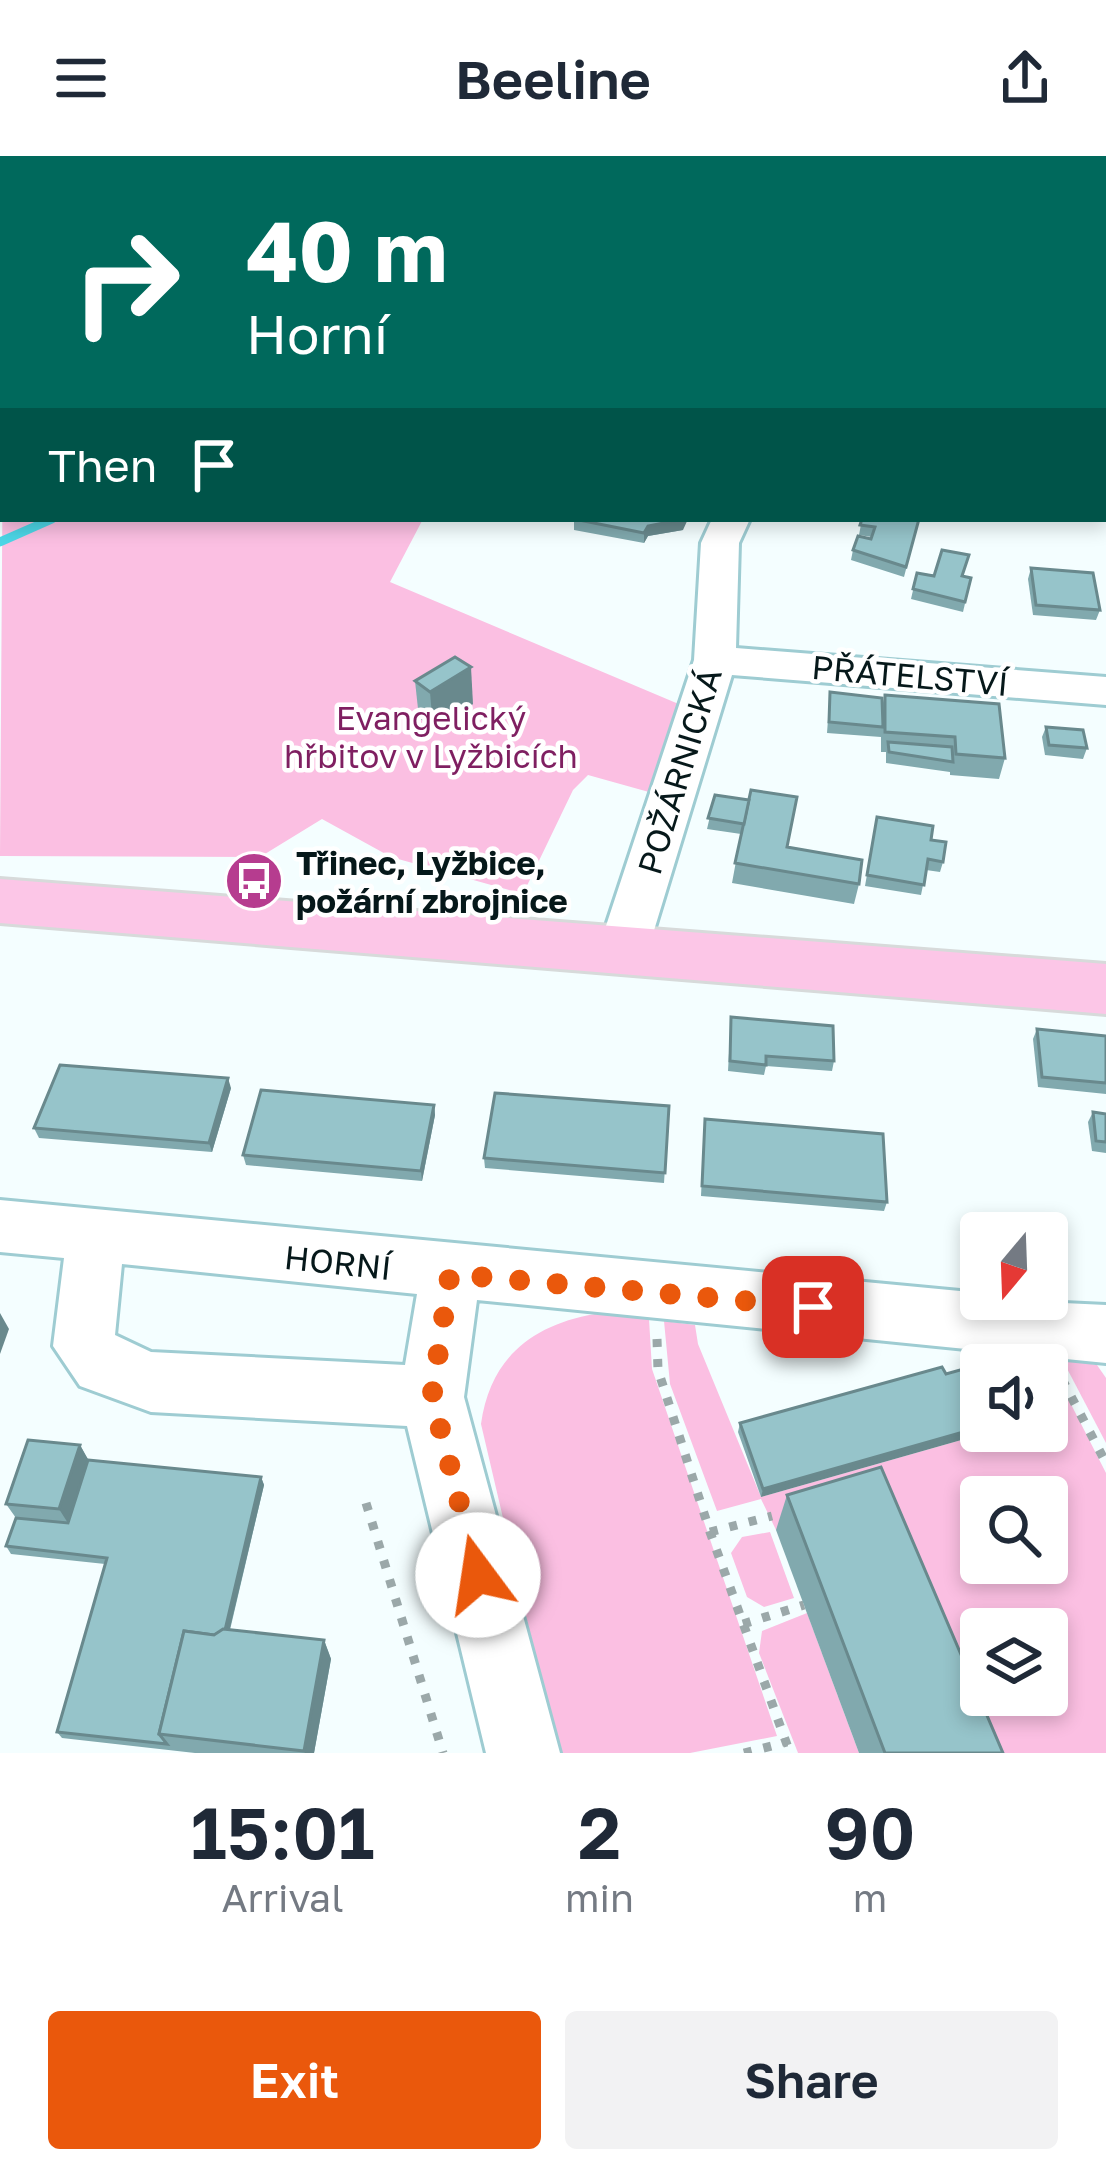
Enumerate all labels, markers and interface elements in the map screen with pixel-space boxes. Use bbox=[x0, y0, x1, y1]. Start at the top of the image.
icon: menu bbox=[48, 45, 114, 111]
icon: share bbox=[992, 45, 1058, 111]
text: Beeline bbox=[455, 46, 651, 111]
text: 40 m bbox=[246, 200, 448, 300]
icon: right bbox=[48, 204, 204, 360]
text: Horní bbox=[246, 301, 388, 366]
icon: arrive bbox=[181, 432, 247, 498]
text: Then bbox=[48, 438, 157, 492]
street label: PŘÁTELSTVÍ bbox=[810, 647, 1011, 703]
street label: POŽÁRNICKÁ bbox=[629, 663, 729, 879]
park label: Evangelický hřbitov v Lyžbicích bbox=[284, 698, 578, 775]
place label: Třinec, Lyžbice, požární zbrojnice bbox=[296, 843, 568, 920]
bus stop icon: Třinec, Lyžbice, požární zbrojnice bbox=[223, 850, 285, 912]
north arrow bbox=[960, 1212, 1068, 1320]
map controls bbox=[960, 1212, 1068, 1716]
street label: HORNÍ bbox=[283, 1237, 395, 1287]
pin bbox=[762, 1256, 864, 1358]
icon: arrive bbox=[780, 1274, 846, 1340]
button: sound bbox=[960, 1344, 1068, 1452]
button: search bbox=[960, 1476, 1068, 1584]
position arrow bbox=[415, 1512, 541, 1638]
button: layers bbox=[960, 1608, 1068, 1716]
text: 15:01 bbox=[191, 1788, 375, 1875]
text: 2 bbox=[578, 1788, 621, 1875]
text: 90 bbox=[825, 1788, 915, 1875]
text: Arrival bbox=[221, 1874, 344, 1921]
text: min bbox=[565, 1874, 634, 1921]
text: m bbox=[853, 1874, 887, 1921]
button: Exit bbox=[48, 2011, 541, 2149]
button: Share bbox=[565, 2011, 1058, 2149]

